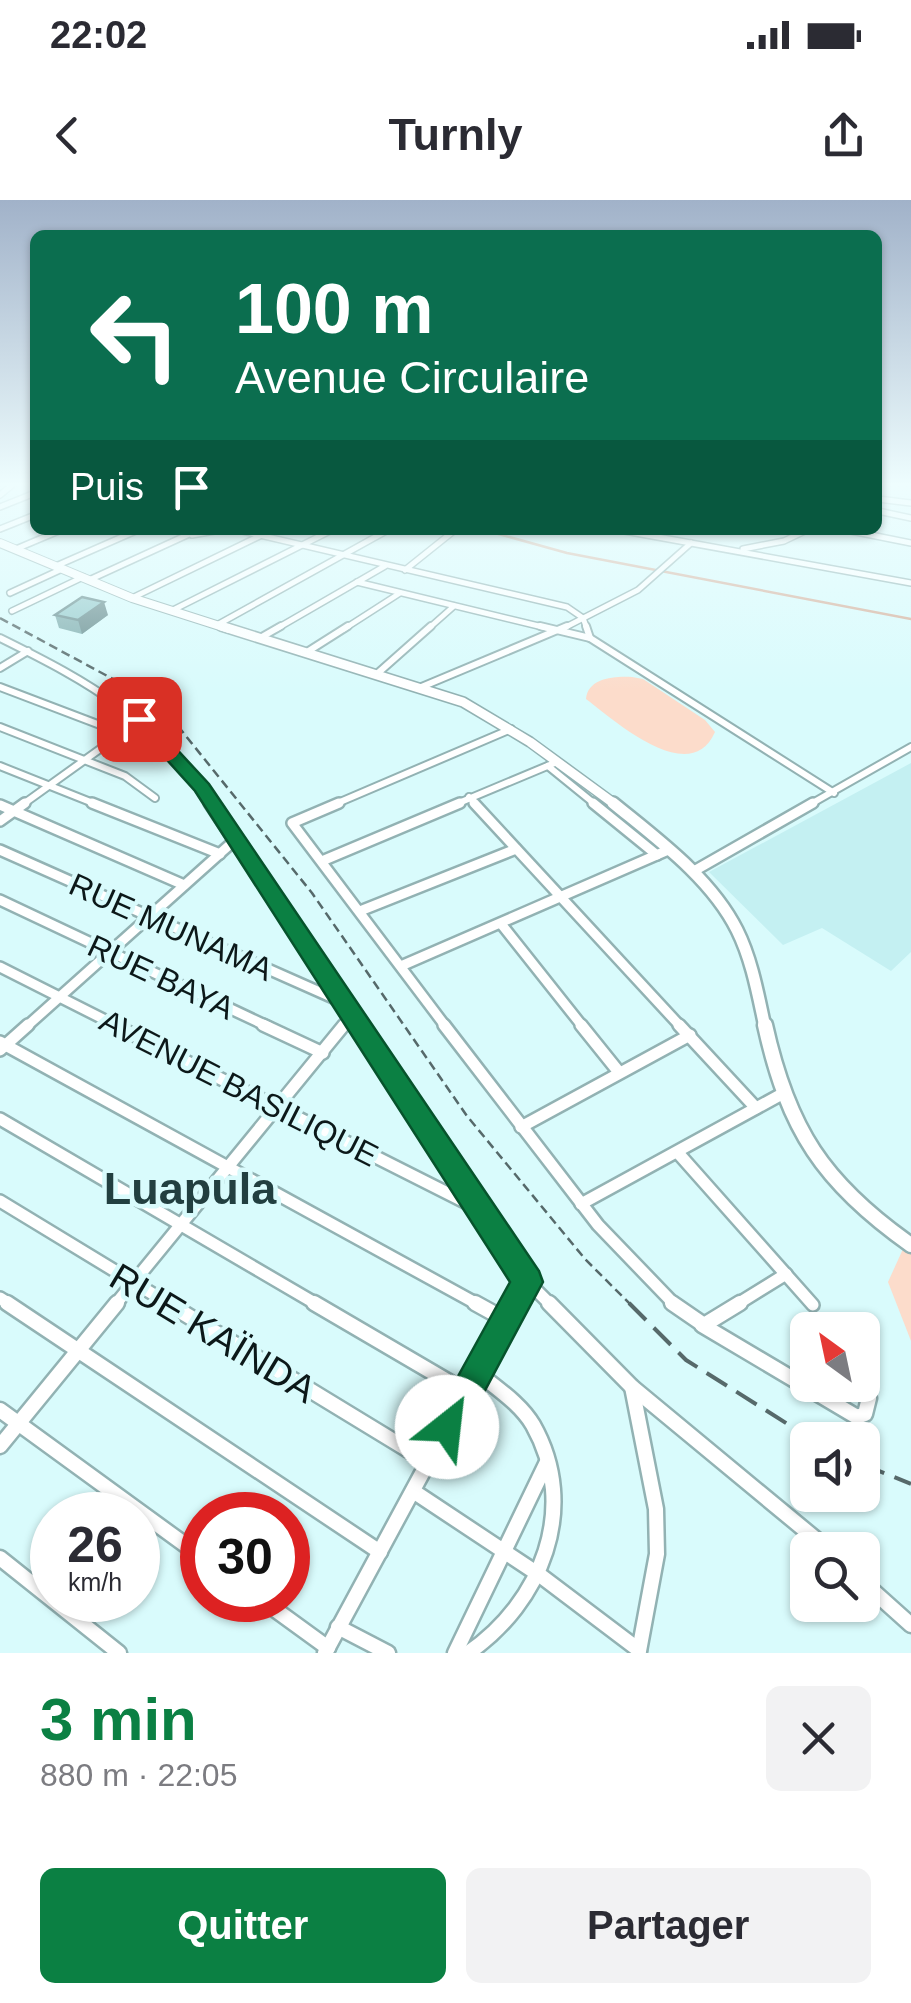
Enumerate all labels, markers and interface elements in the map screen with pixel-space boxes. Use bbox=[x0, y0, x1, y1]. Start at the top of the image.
text: 22:02 bbox=[50, 14, 147, 56]
icon: back bbox=[40, 108, 95, 163]
icon: share bbox=[816, 108, 871, 163]
text: Turnly bbox=[388, 109, 523, 160]
icon: left bbox=[70, 270, 200, 400]
text: 100 m bbox=[235, 270, 433, 348]
text: Avenue Circulaire bbox=[235, 352, 589, 403]
icon: arrive bbox=[164, 460, 219, 515]
text: Puis bbox=[70, 466, 144, 508]
pin bbox=[97, 677, 182, 762]
icon: arrive bbox=[112, 692, 167, 747]
street label: RUE MUNAMA bbox=[64, 866, 279, 988]
street label: RUE BAYA bbox=[82, 927, 240, 1027]
street label: AVENUE BASILIQUE bbox=[94, 1002, 384, 1174]
district label: Luapula bbox=[104, 1163, 277, 1214]
street label: RUE KAÏNDA bbox=[103, 1255, 324, 1411]
north arrow bbox=[790, 1312, 880, 1402]
map controls bbox=[790, 1312, 880, 1622]
position arrow bbox=[395, 1375, 499, 1479]
button: sound bbox=[790, 1422, 880, 1512]
speed limit sign: 30 bbox=[180, 1492, 310, 1622]
text: 26 bbox=[67, 1517, 123, 1573]
button: search bbox=[790, 1532, 880, 1622]
text: km/h bbox=[68, 1568, 122, 1596]
text: 3 min bbox=[40, 1686, 197, 1753]
button: close bbox=[766, 1686, 871, 1791]
text: 880 m · 22:05 bbox=[40, 1757, 237, 1793]
button: Quitter bbox=[40, 1868, 446, 1983]
button: Partager bbox=[466, 1868, 871, 1983]

